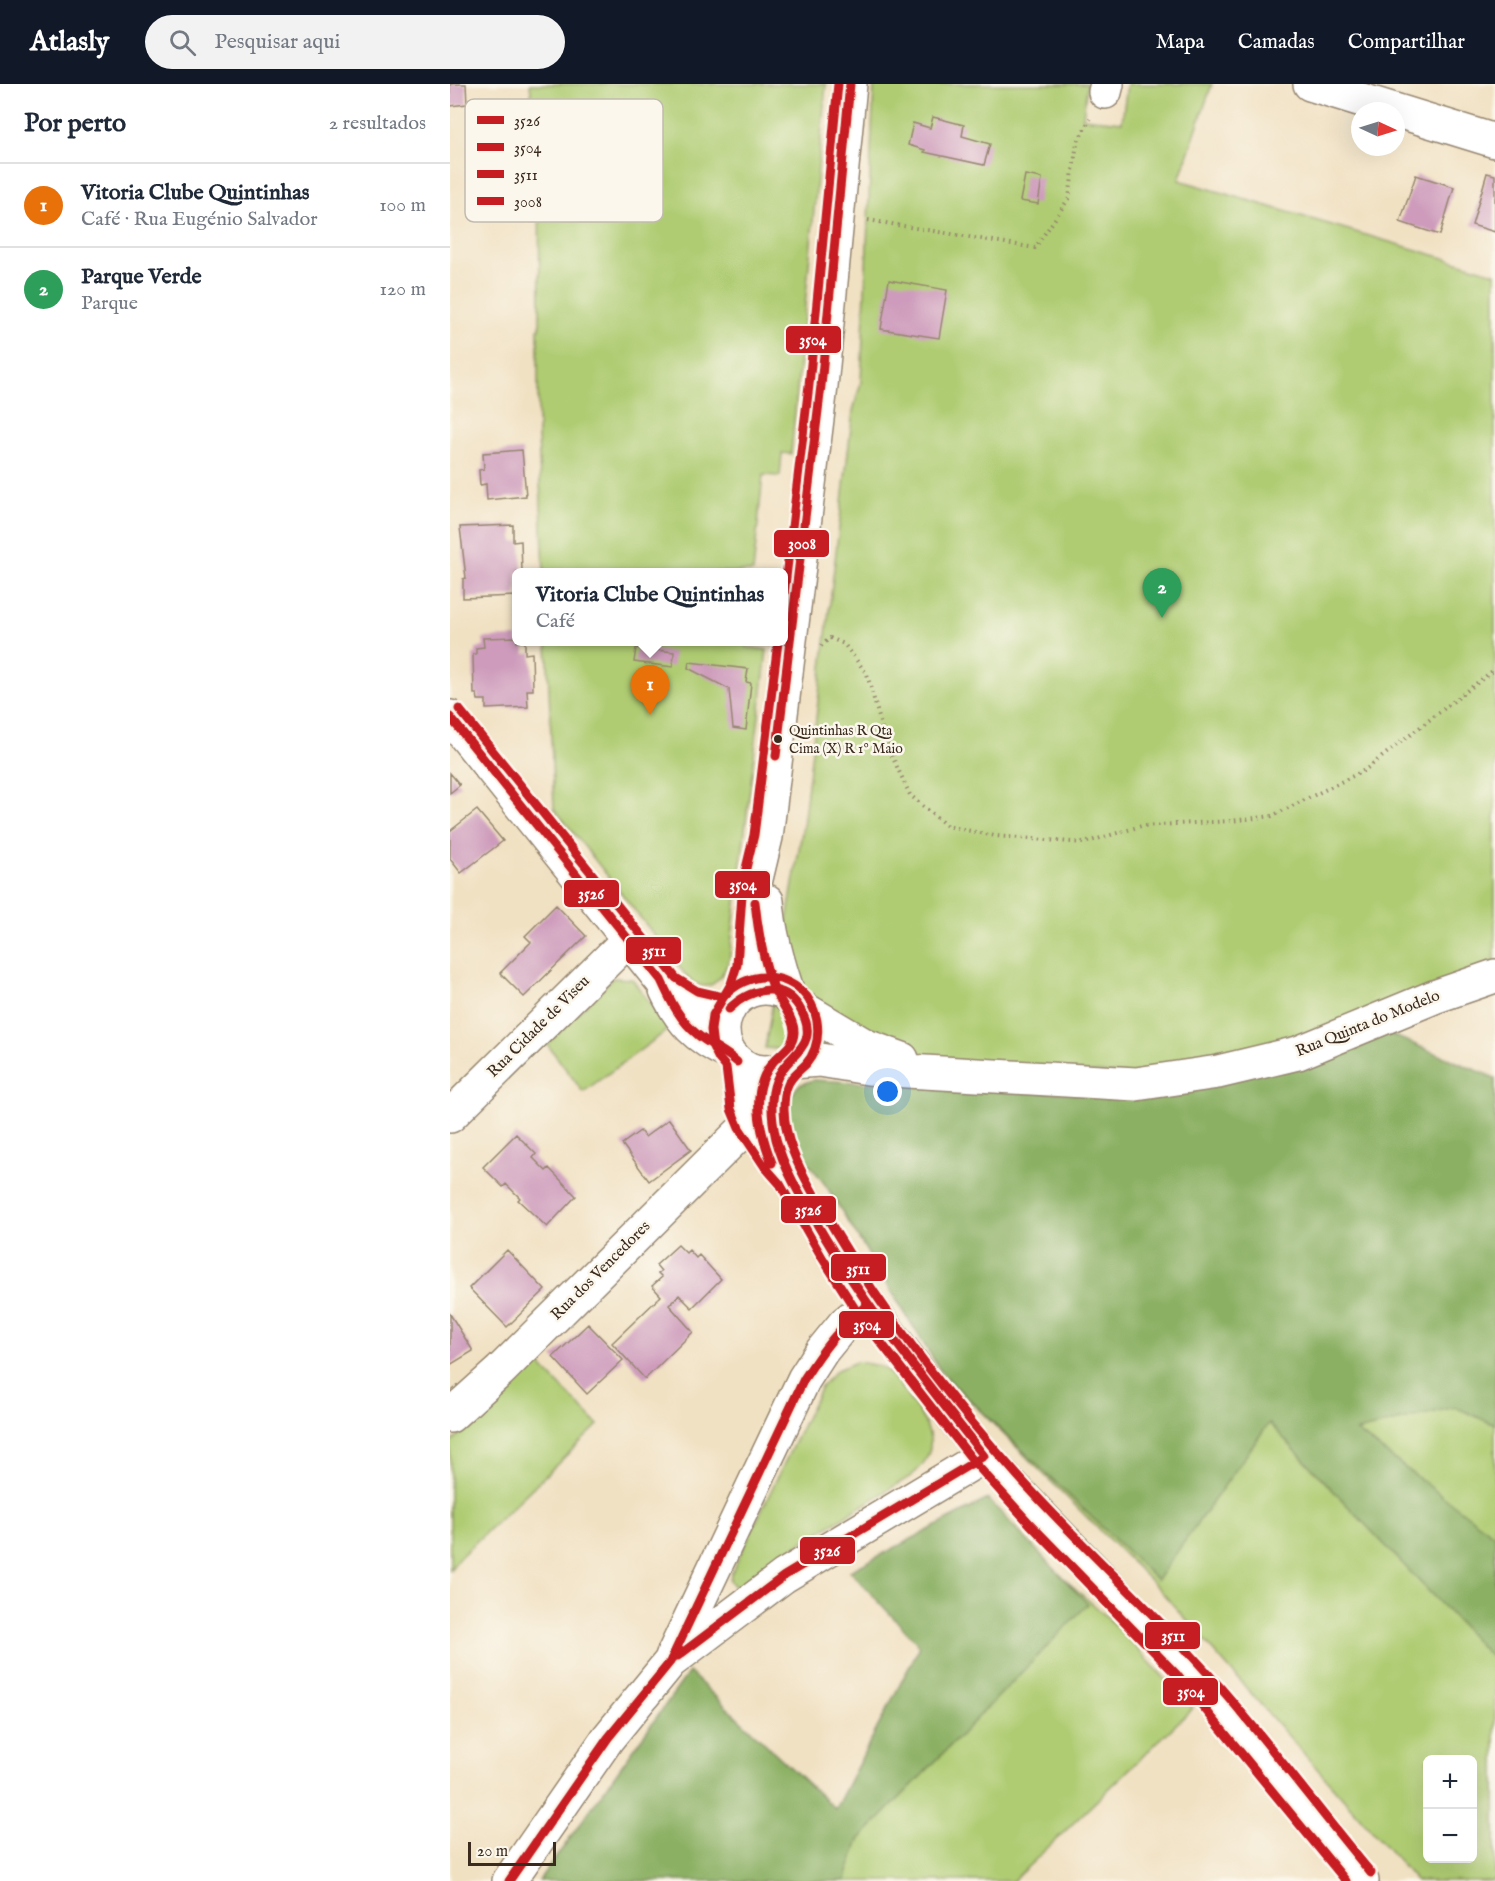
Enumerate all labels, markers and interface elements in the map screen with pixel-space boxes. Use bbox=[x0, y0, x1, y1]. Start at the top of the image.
search box bbox=[145, 15, 565, 69]
text: Atlasly bbox=[30, 25, 109, 60]
icon: search bbox=[166, 26, 199, 59]
text: Pesquisar aqui bbox=[214, 28, 341, 56]
text: Mapa bbox=[1155, 29, 1205, 56]
text: Camadas bbox=[1238, 29, 1315, 56]
text: Compartilhar bbox=[1348, 29, 1465, 56]
legend bbox=[465, 99, 663, 222]
north arrow bbox=[1351, 102, 1405, 156]
text: Por perto bbox=[24, 107, 126, 140]
text: 2 resultados bbox=[329, 111, 426, 136]
text: 3526 bbox=[514, 112, 540, 132]
text: 3504 bbox=[514, 139, 542, 159]
text: 3511 bbox=[514, 166, 538, 186]
text: Vitoria Clube Quintinhas bbox=[81, 179, 310, 207]
text: 1 bbox=[40, 193, 47, 218]
text: 100 m bbox=[379, 193, 426, 218]
text: 3008 bbox=[514, 193, 542, 213]
text: Café · Rua Eugénio Salvador bbox=[81, 207, 318, 232]
text: Parque Verde bbox=[81, 263, 202, 291]
text: 2 bbox=[39, 277, 48, 302]
text: 120 m bbox=[380, 277, 426, 302]
text: Parque bbox=[81, 291, 138, 316]
line badge: 3504 bbox=[785, 325, 842, 354]
text: 3504 bbox=[799, 331, 828, 351]
line badge: 3008 bbox=[773, 529, 830, 558]
text: 3008 bbox=[788, 535, 816, 555]
popup bbox=[512, 568, 788, 646]
pin: 2 bbox=[1142, 568, 1182, 618]
text: Vitoria Clube Quintinhas bbox=[536, 581, 764, 609]
text: Café bbox=[536, 609, 575, 634]
pin: 1 bbox=[630, 666, 670, 715]
place label: Quintinhas R Qta Cima (X) R 1º Maio bbox=[789, 722, 903, 758]
marker: Quintinhas R Qta Cima (X) R 1º Maio bbox=[772, 733, 784, 745]
line badge: 3504 bbox=[714, 870, 771, 899]
text: 3504 bbox=[729, 876, 758, 896]
line badge: 3526 bbox=[563, 879, 620, 908]
text: 3526 bbox=[578, 885, 605, 905]
line badge: 3511 bbox=[625, 936, 682, 965]
text: 3511 bbox=[642, 942, 666, 962]
street label: Rua Cidade de Viseu bbox=[484, 972, 594, 1082]
street label: Rua Quinta do Modelo bbox=[1293, 986, 1443, 1062]
your location bbox=[873, 1077, 902, 1106]
line badge: 3526 bbox=[780, 1195, 837, 1224]
text: 3526 bbox=[795, 1201, 822, 1221]
street label: Rua dos Vencedores bbox=[547, 1217, 655, 1325]
line badge: 3511 bbox=[830, 1253, 887, 1282]
text: 3511 bbox=[846, 1260, 870, 1280]
line badge: 3504 bbox=[838, 1310, 895, 1339]
text: 3504 bbox=[853, 1316, 882, 1336]
line badge: 3526 bbox=[799, 1536, 856, 1565]
text: 3526 bbox=[814, 1542, 841, 1562]
line badge: 3511 bbox=[1144, 1621, 1201, 1650]
text: 3511 bbox=[1161, 1627, 1185, 1647]
line badge: 3504 bbox=[1162, 1677, 1219, 1706]
text: 3504 bbox=[1177, 1683, 1206, 1703]
map controls bbox=[1423, 1755, 1477, 1863]
button: + bbox=[1423, 1755, 1477, 1809]
button: − bbox=[1423, 1809, 1477, 1863]
scale bar bbox=[468, 1839, 556, 1866]
text: 20 m bbox=[477, 1842, 508, 1862]

